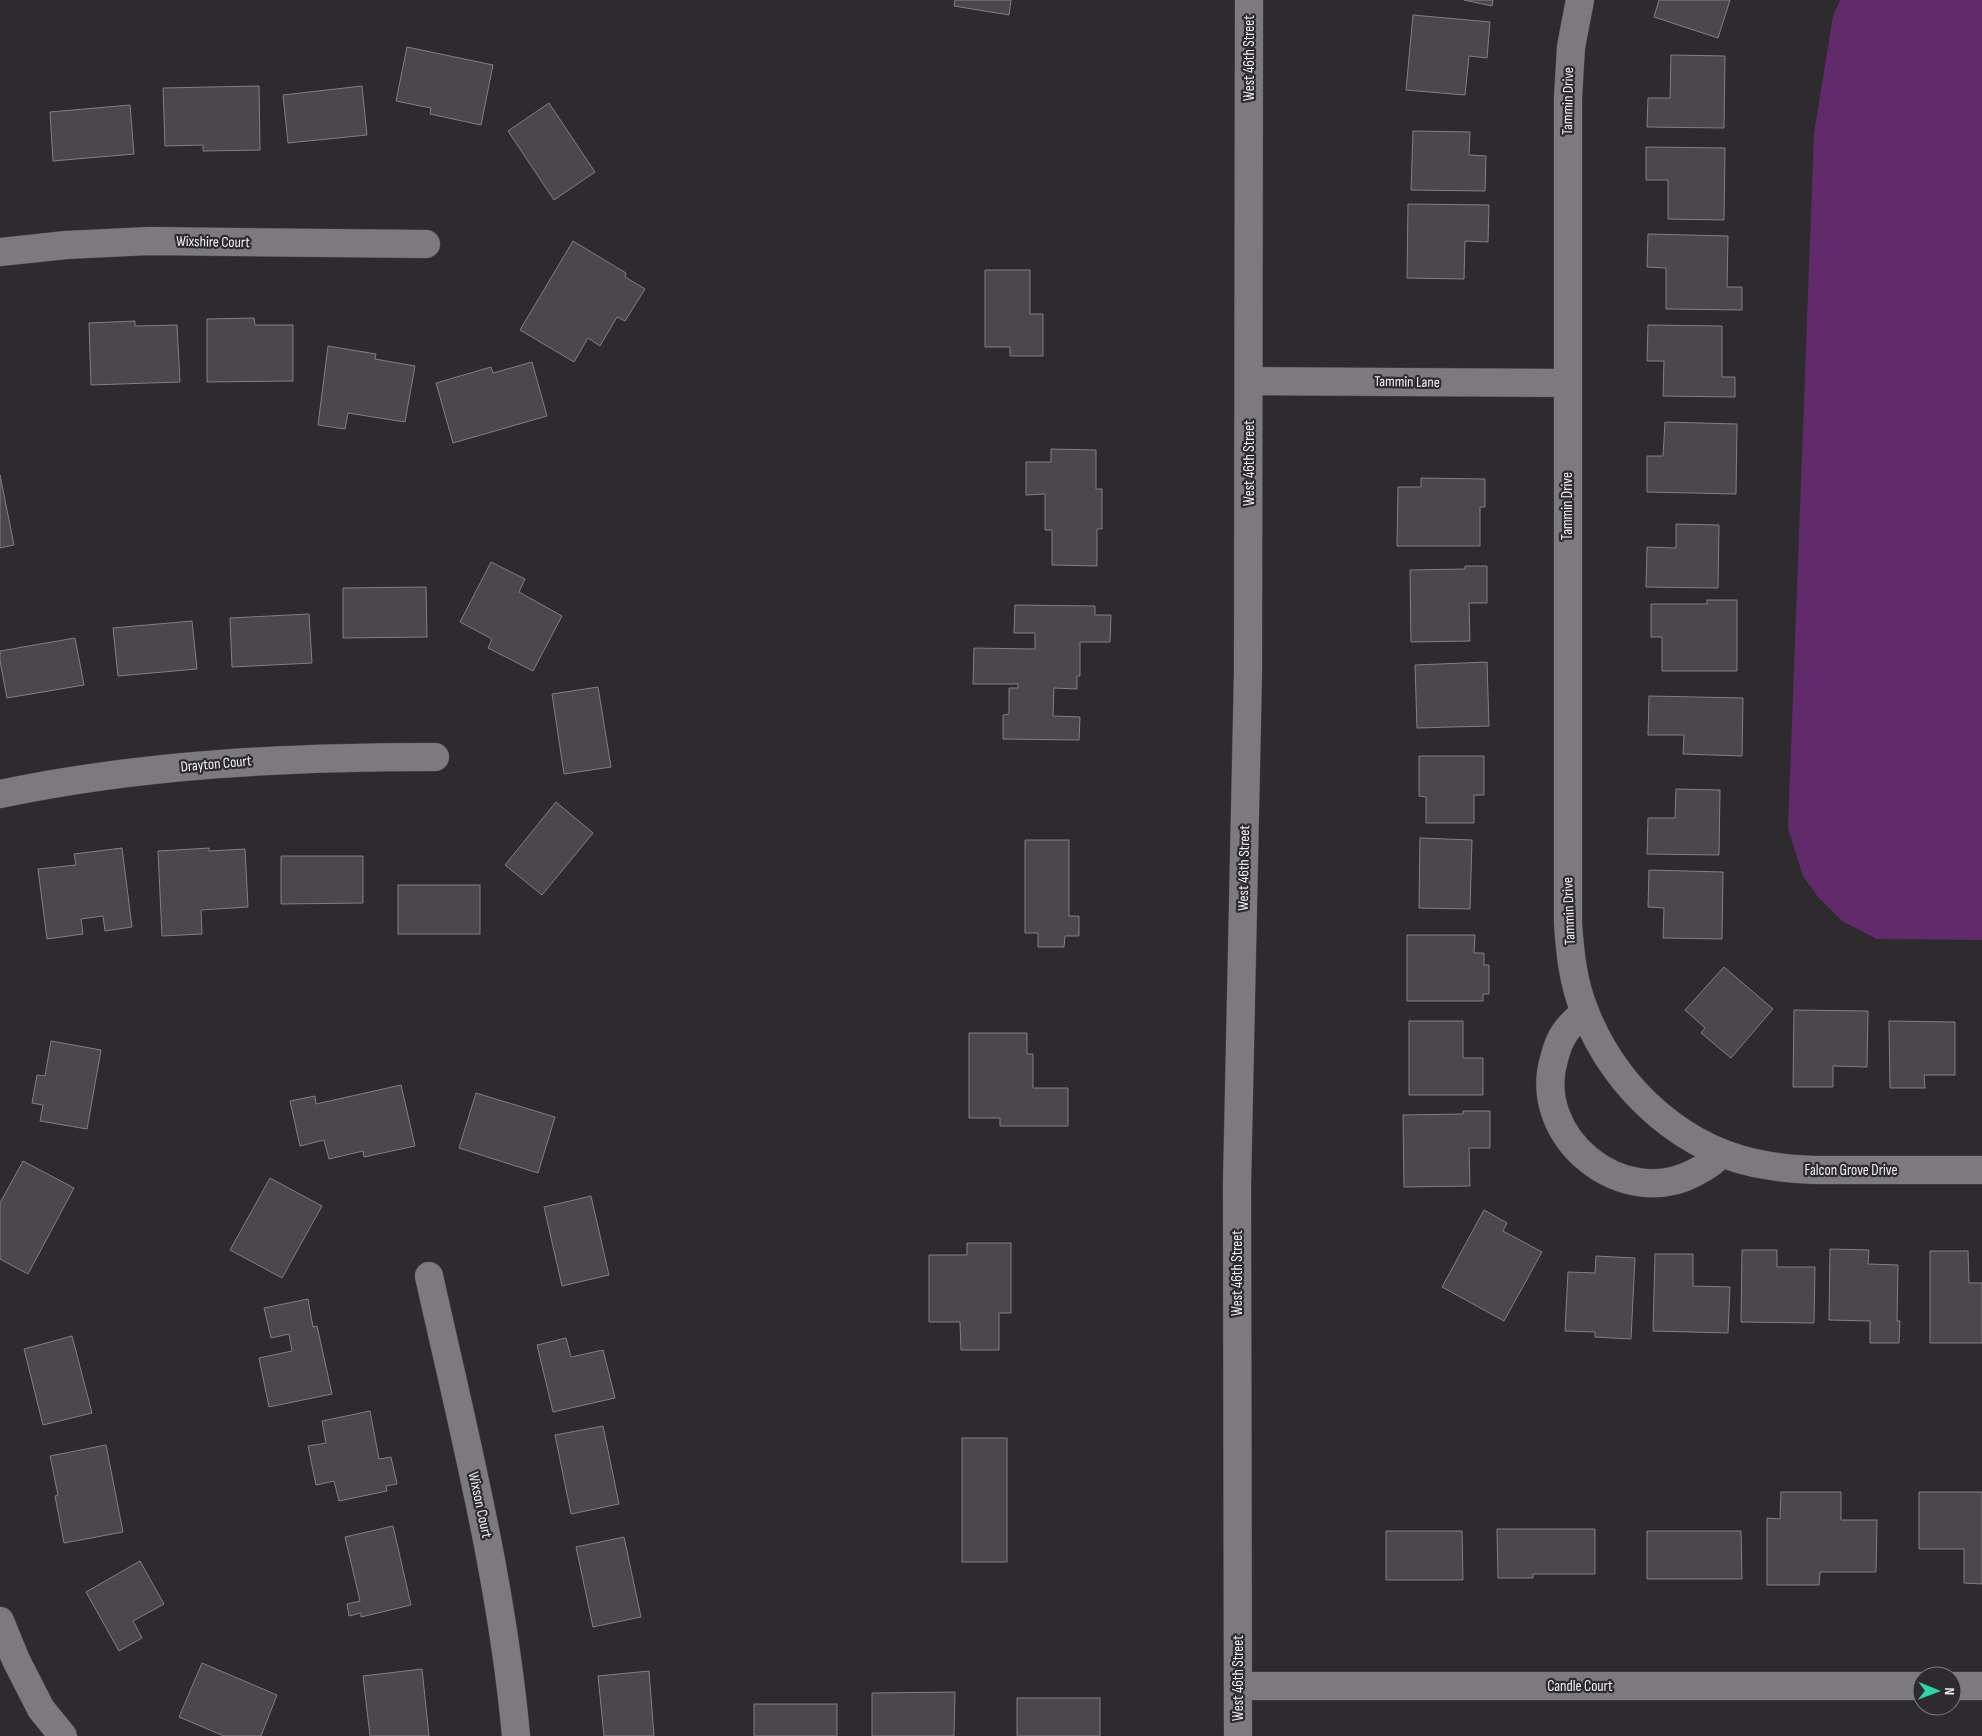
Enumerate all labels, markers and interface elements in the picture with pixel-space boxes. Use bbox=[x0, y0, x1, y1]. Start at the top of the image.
street label: West 46th Street bbox=[1240, 15, 1259, 101]
street label: Tammin Drive bbox=[1558, 67, 1578, 135]
street label: Wixshire Court bbox=[176, 232, 251, 252]
street label: Tammin Lane bbox=[1374, 372, 1440, 392]
street label: West 46th Street bbox=[1240, 420, 1259, 506]
street label: Tammin Drive bbox=[1558, 472, 1577, 540]
street label: Drayton Court bbox=[180, 751, 253, 777]
street label: West 46th Street bbox=[1234, 825, 1254, 911]
street label: Tammin Drive bbox=[1558, 877, 1580, 945]
street label: Falcon Grove Drive bbox=[1805, 1161, 1897, 1180]
street label: West 46th Street bbox=[1228, 1230, 1247, 1316]
street label: Wixson Court bbox=[464, 1470, 496, 1540]
street label: West 46th Street bbox=[1229, 1635, 1248, 1721]
north arrow bbox=[1912, 1666, 1962, 1716]
street label: Candle Court bbox=[1547, 1677, 1613, 1696]
text: N bbox=[1941, 1687, 1958, 1695]

